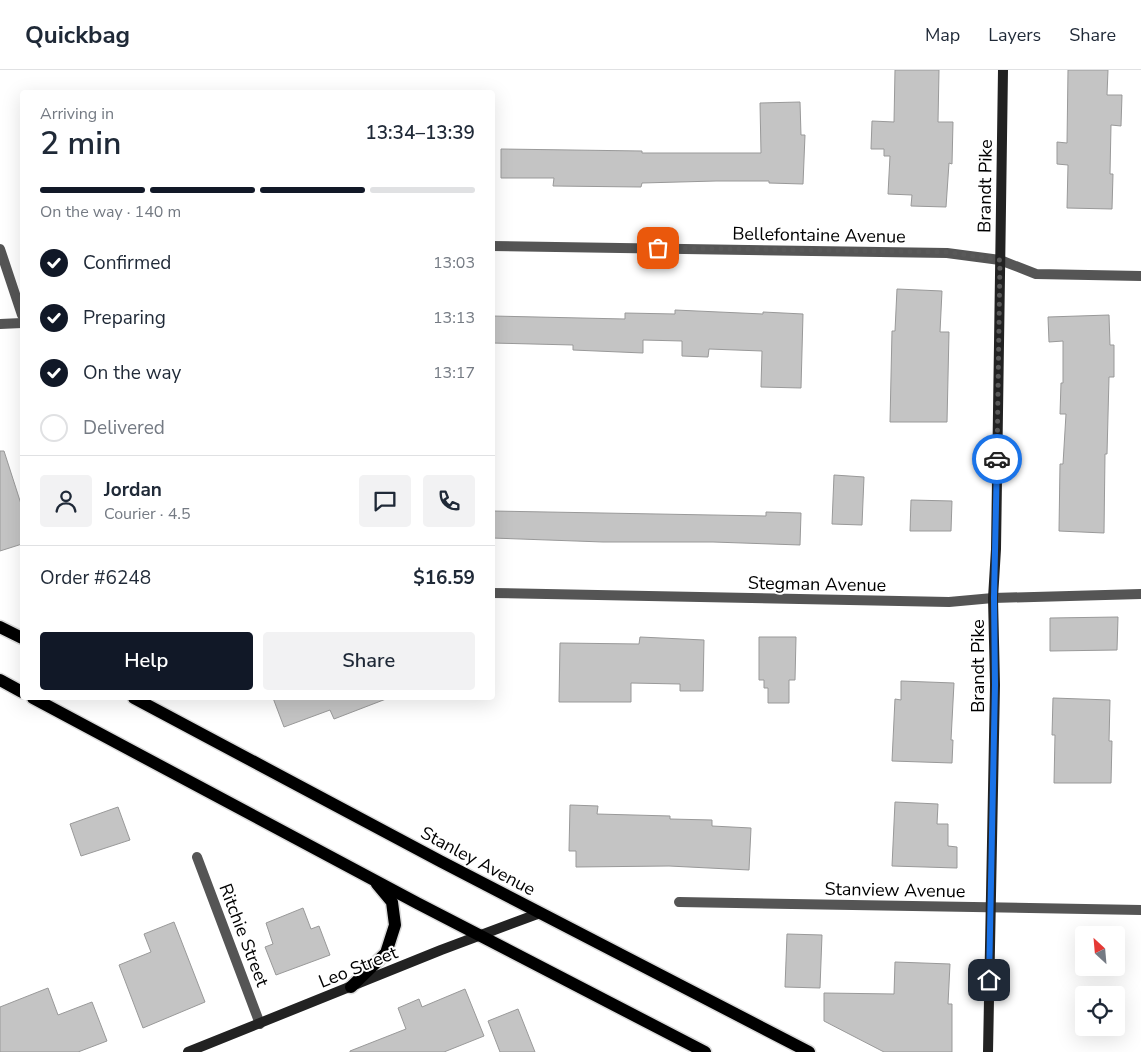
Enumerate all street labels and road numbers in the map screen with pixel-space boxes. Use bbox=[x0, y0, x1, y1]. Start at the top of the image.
street label: Brandt Pike bbox=[972, 139, 998, 233]
street label: Bellefontaine Avenue bbox=[732, 221, 906, 249]
street label: Stegman Avenue bbox=[748, 571, 886, 597]
street label: Brandt Pike bbox=[966, 619, 990, 713]
street label: Stanley Avenue bbox=[416, 821, 540, 901]
street label: Stanview Avenue bbox=[824, 877, 966, 903]
street label: Ritchie Street bbox=[213, 880, 275, 991]
street label: Leo Street bbox=[315, 940, 402, 994]

